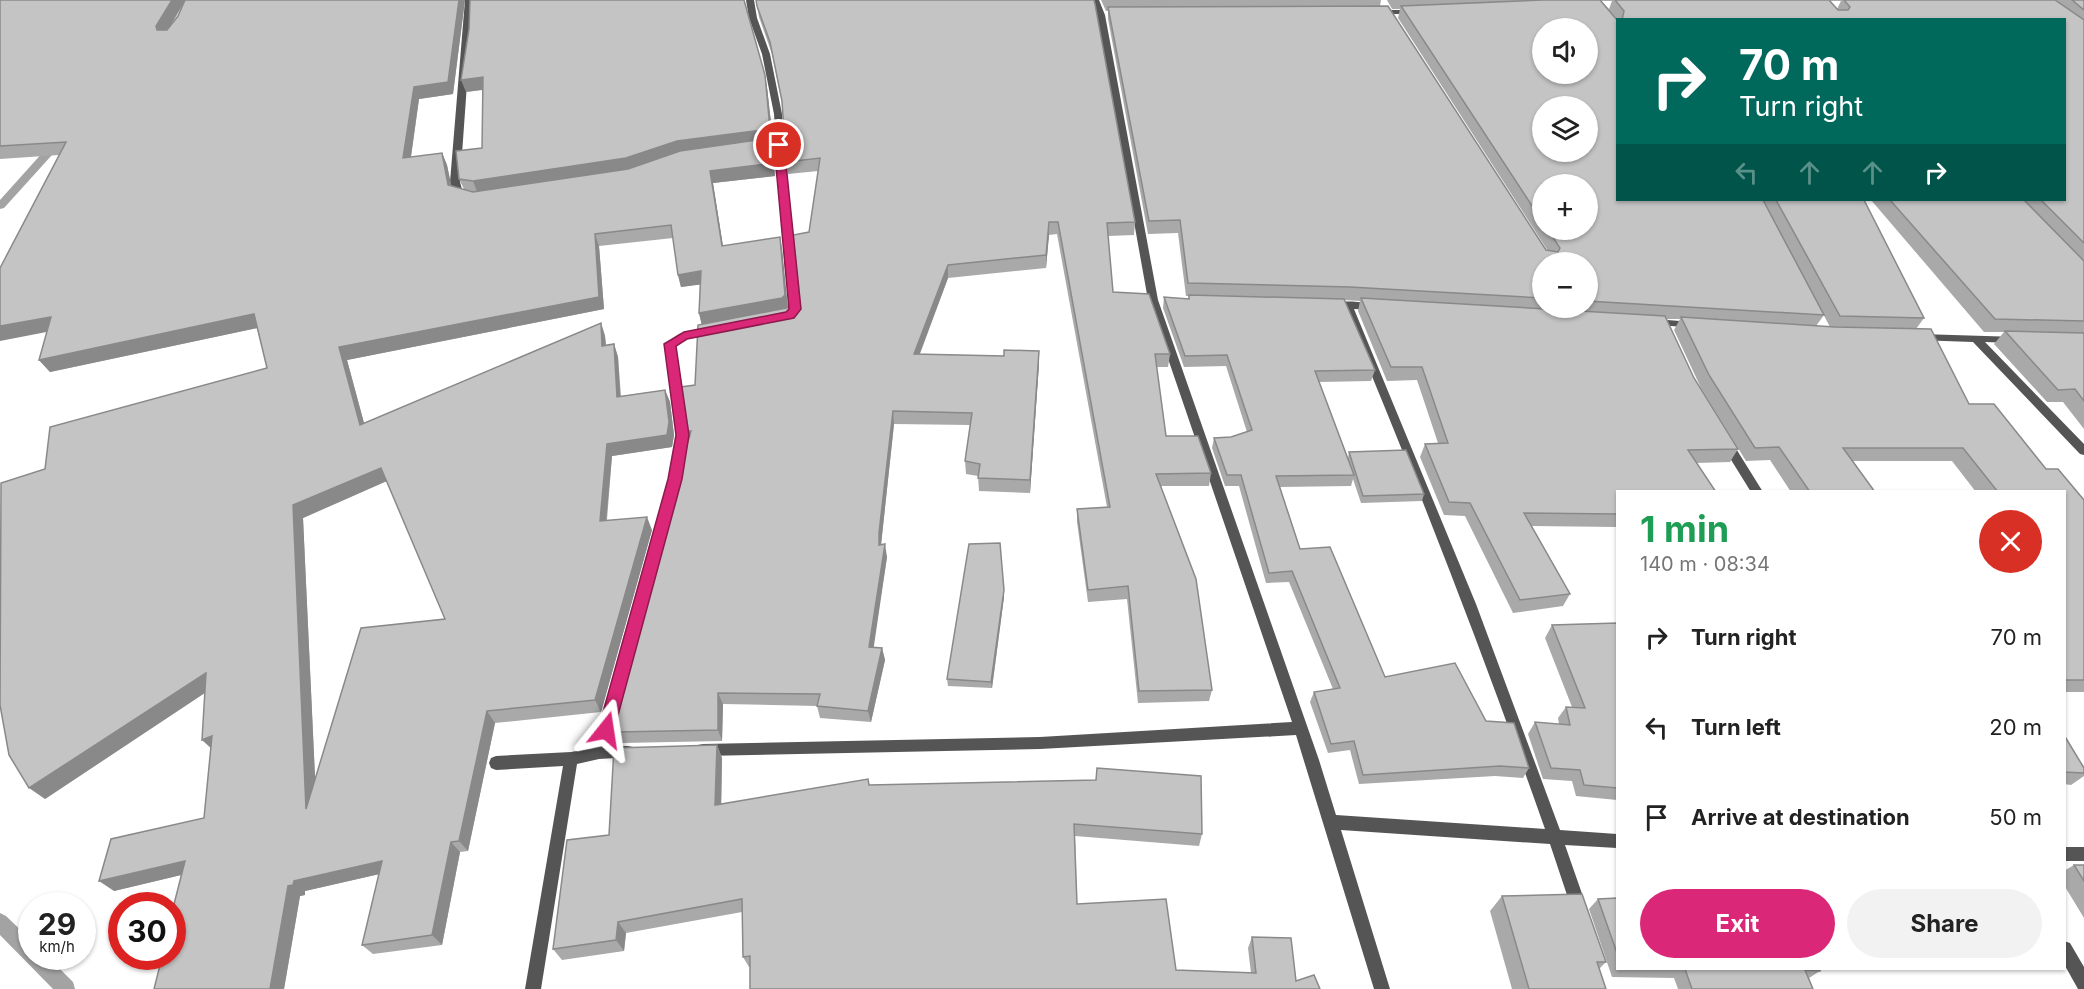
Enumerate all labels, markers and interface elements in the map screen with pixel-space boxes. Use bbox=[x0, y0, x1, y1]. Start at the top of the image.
map controls bbox=[1532, 18, 1598, 318]
button: sound bbox=[1532, 18, 1598, 84]
text: 70 m bbox=[1739, 39, 1839, 90]
icon: right bbox=[1640, 42, 1718, 120]
text: Turn right bbox=[1739, 90, 1863, 123]
button: layers bbox=[1532, 96, 1598, 162]
pin bbox=[753, 119, 804, 170]
icon: arrive bbox=[762, 128, 795, 161]
icon: left bbox=[1730, 156, 1763, 189]
icon: ahead bbox=[1793, 156, 1826, 189]
icon: ahead bbox=[1856, 156, 1889, 189]
icon: right bbox=[1919, 156, 1952, 189]
button: + bbox=[1532, 174, 1598, 240]
button: − bbox=[1532, 252, 1598, 318]
text: 1 min bbox=[1640, 507, 1729, 551]
button: close bbox=[1979, 510, 2042, 573]
text: 140 m · 08:34 bbox=[1640, 552, 1770, 576]
icon: right bbox=[1640, 621, 1673, 654]
text: Turn right bbox=[1691, 624, 1797, 650]
text: 70 m bbox=[1991, 624, 2042, 650]
position arrow bbox=[574, 698, 638, 762]
icon: left bbox=[1640, 711, 1673, 744]
text: Turn left bbox=[1691, 714, 1781, 740]
text: 20 m bbox=[1989, 714, 2042, 740]
icon: arrive bbox=[1640, 801, 1673, 834]
text: Arrive at destination bbox=[1691, 804, 1910, 830]
text: 50 m bbox=[1989, 804, 2042, 830]
button: Exit bbox=[1640, 889, 1835, 958]
button: Share bbox=[1847, 889, 2042, 958]
speed limit sign: 30 bbox=[108, 892, 186, 970]
text: 29 bbox=[38, 906, 76, 942]
text: km/h bbox=[39, 937, 75, 956]

